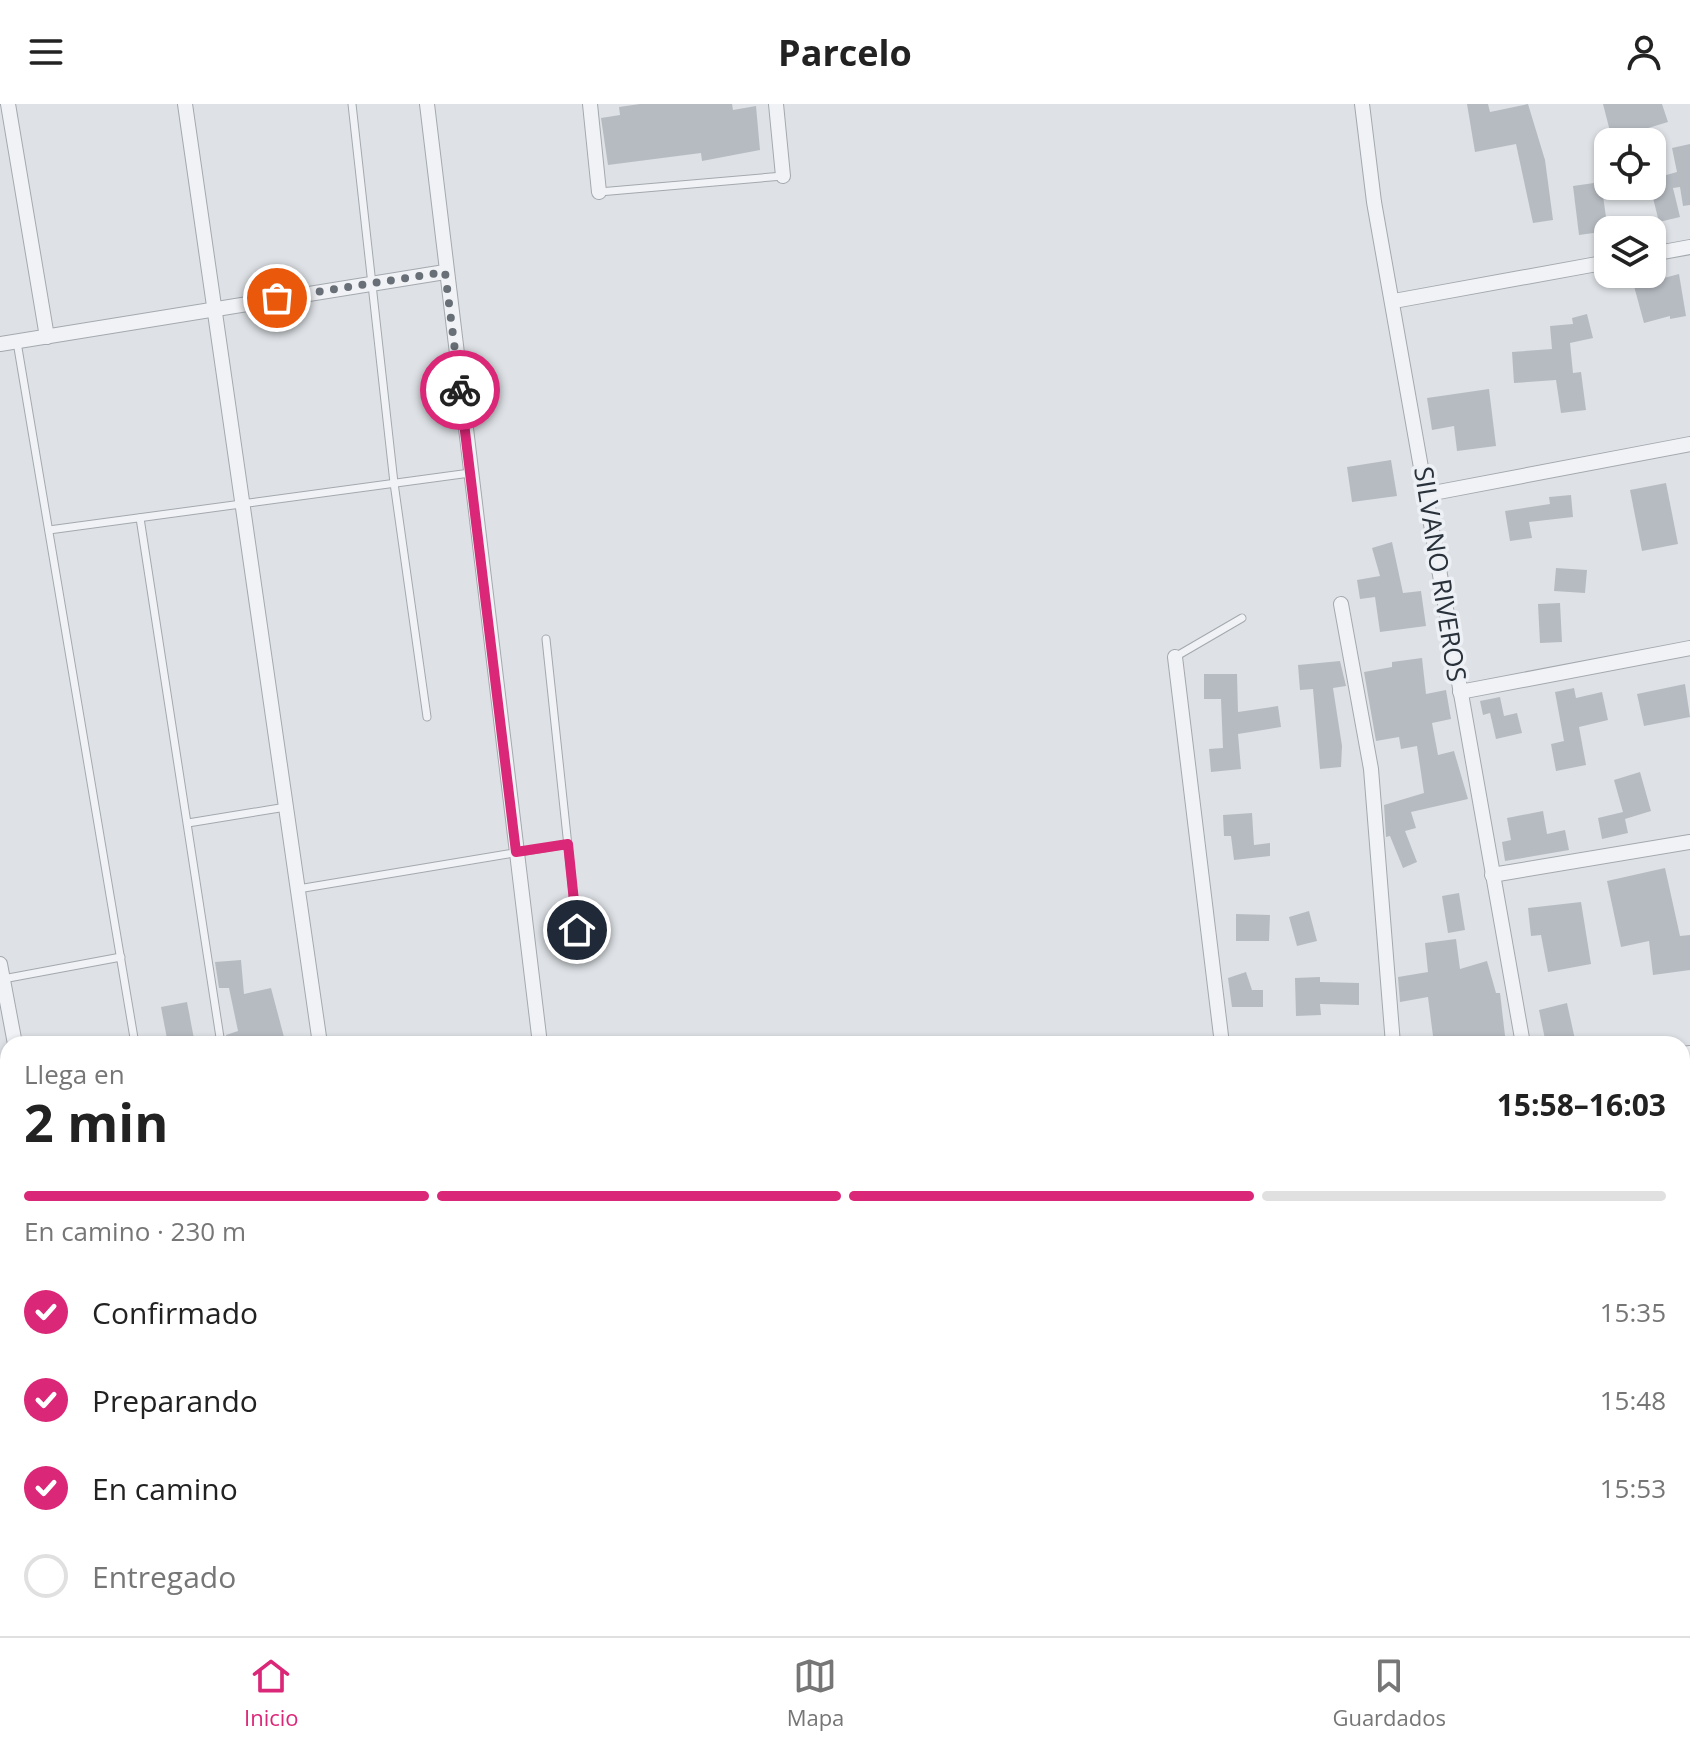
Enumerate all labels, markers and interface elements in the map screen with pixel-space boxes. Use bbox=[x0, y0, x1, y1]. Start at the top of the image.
text: Parcelo bbox=[778, 28, 912, 77]
icon: menu bbox=[24, 30, 68, 74]
icon: person bbox=[1622, 30, 1666, 74]
map controls bbox=[1594, 128, 1666, 288]
button: locate bbox=[1594, 128, 1666, 200]
button: layers bbox=[1594, 216, 1666, 288]
pin bbox=[243, 264, 311, 332]
icon: bag bbox=[255, 276, 299, 320]
courier bbox=[420, 350, 500, 430]
icon: bike bbox=[438, 368, 482, 412]
street label: SILVANO RIVEROS bbox=[1406, 464, 1476, 684]
pin bbox=[543, 896, 611, 964]
icon: home bbox=[555, 908, 599, 952]
text: Llega en bbox=[24, 1056, 125, 1092]
text: 15:58–16:03 bbox=[1497, 1084, 1666, 1125]
text: 2 min bbox=[24, 1086, 168, 1157]
text: En camino · 230 m bbox=[24, 1213, 246, 1249]
icon: check bbox=[24, 1290, 68, 1334]
text: Confirmado bbox=[92, 1292, 258, 1333]
text: 15:35 bbox=[1600, 1294, 1666, 1330]
icon: check bbox=[24, 1378, 68, 1422]
text: Preparando bbox=[92, 1380, 258, 1421]
text: 15:48 bbox=[1600, 1382, 1666, 1418]
icon: check bbox=[24, 1466, 68, 1510]
text: En camino bbox=[92, 1468, 238, 1509]
text: 15:53 bbox=[1600, 1470, 1666, 1506]
text: Entregado bbox=[92, 1556, 236, 1597]
tab: Inicio bbox=[244, 1654, 299, 1732]
tab: Mapa bbox=[787, 1654, 844, 1732]
tab: Guardados bbox=[1332, 1654, 1446, 1732]

